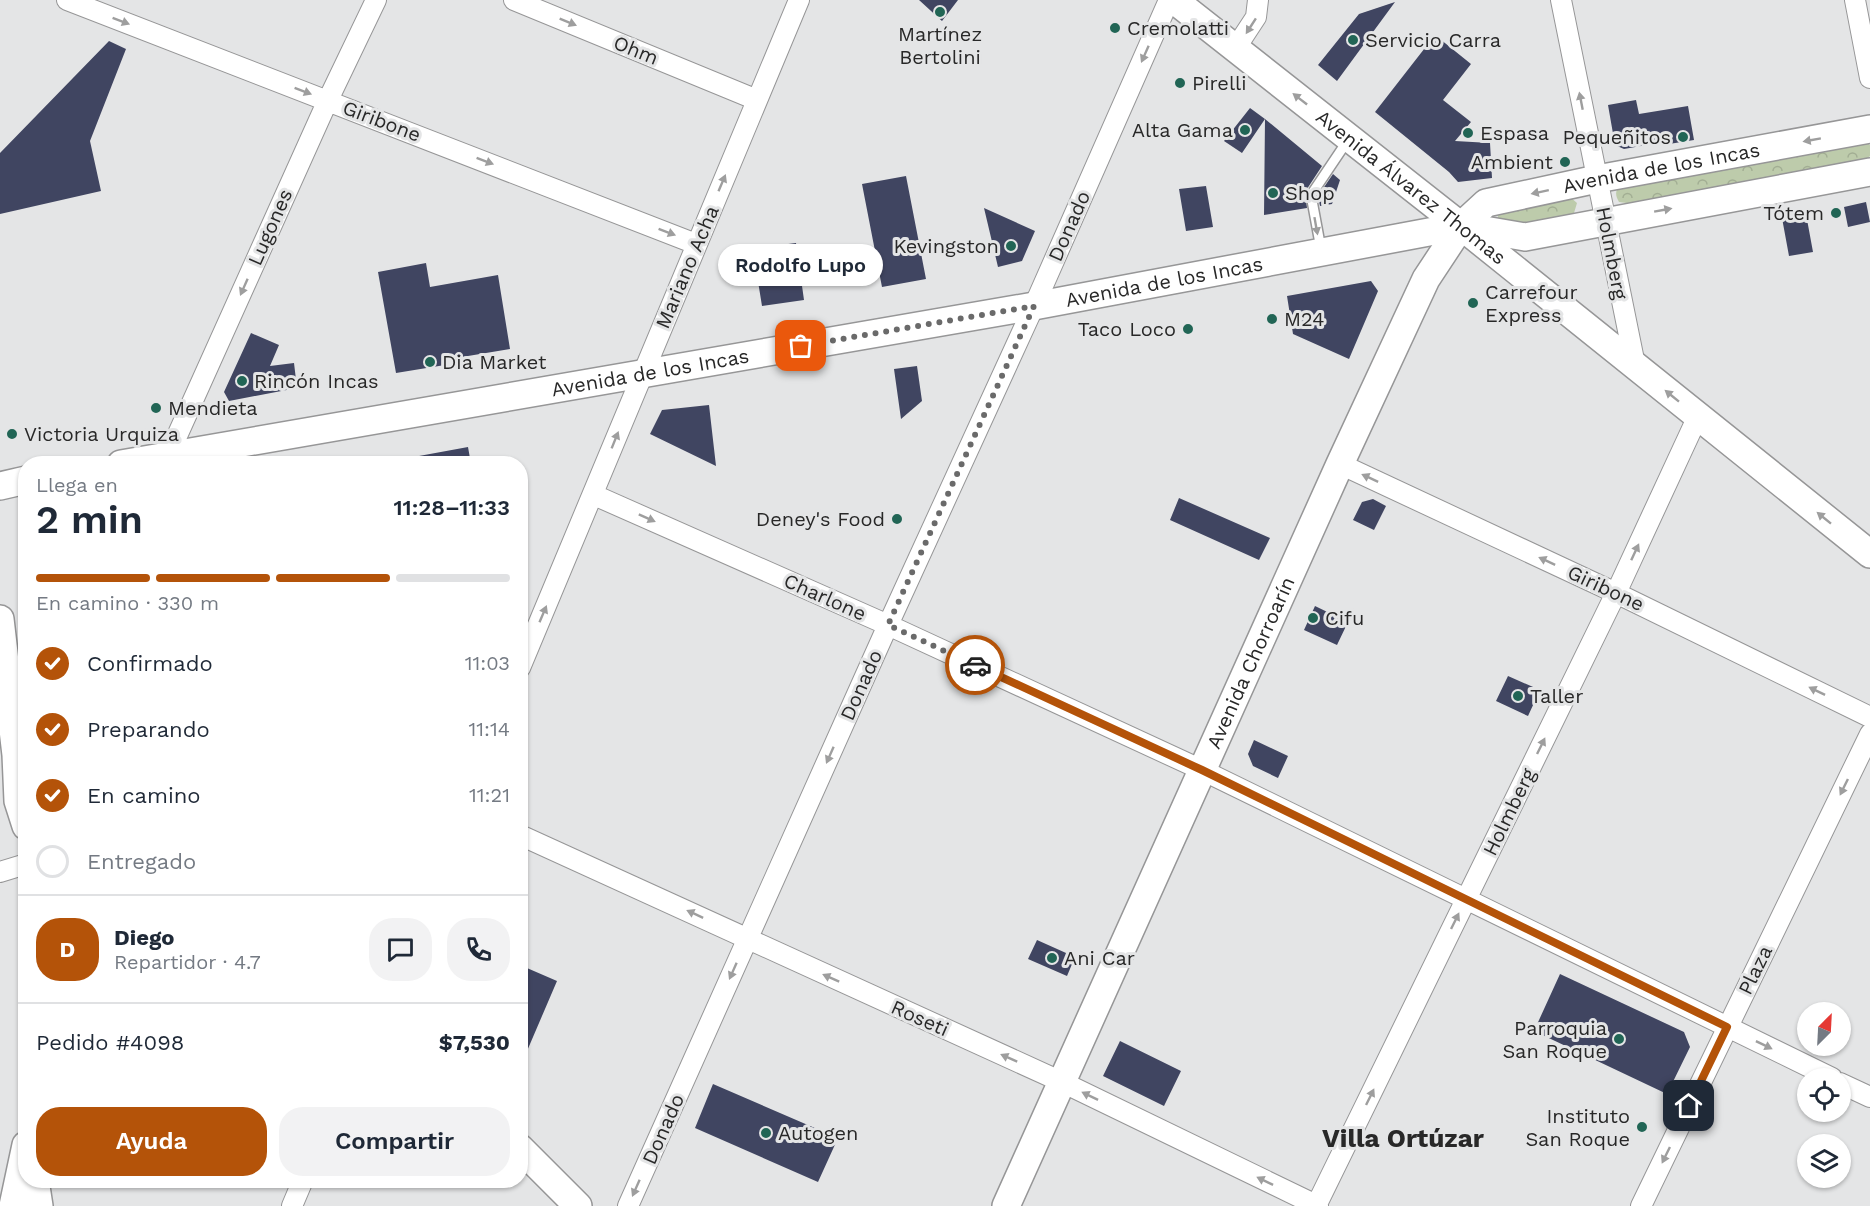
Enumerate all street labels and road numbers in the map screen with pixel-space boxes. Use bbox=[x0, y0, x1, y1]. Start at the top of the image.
street label: Ohm bbox=[610, 30, 662, 70]
street label: Giribone bbox=[340, 95, 424, 147]
street label: Avenida Álvarez Thomas bbox=[1311, 105, 1511, 269]
street label: Avenida de los Incas bbox=[1560, 137, 1762, 198]
street label: Lugones bbox=[243, 185, 297, 269]
street label: Donado bbox=[1043, 187, 1095, 265]
street label: Mariano Acha bbox=[650, 202, 724, 332]
street label: Holmberg bbox=[1591, 205, 1633, 302]
street label: Avenida de los Incas bbox=[1064, 251, 1265, 312]
street label: Avenida de los Incas bbox=[549, 344, 751, 401]
street label: Giribone bbox=[1564, 560, 1648, 616]
street label: Charlone bbox=[780, 568, 870, 626]
street label: Avenida Chorroarín bbox=[1202, 573, 1300, 752]
street label: Donado bbox=[835, 646, 887, 724]
street label: Holmberg bbox=[1478, 764, 1541, 860]
street label: Plaza bbox=[1733, 942, 1777, 998]
street label: Roseti bbox=[888, 995, 952, 1041]
street label: Donado bbox=[637, 1090, 689, 1168]

